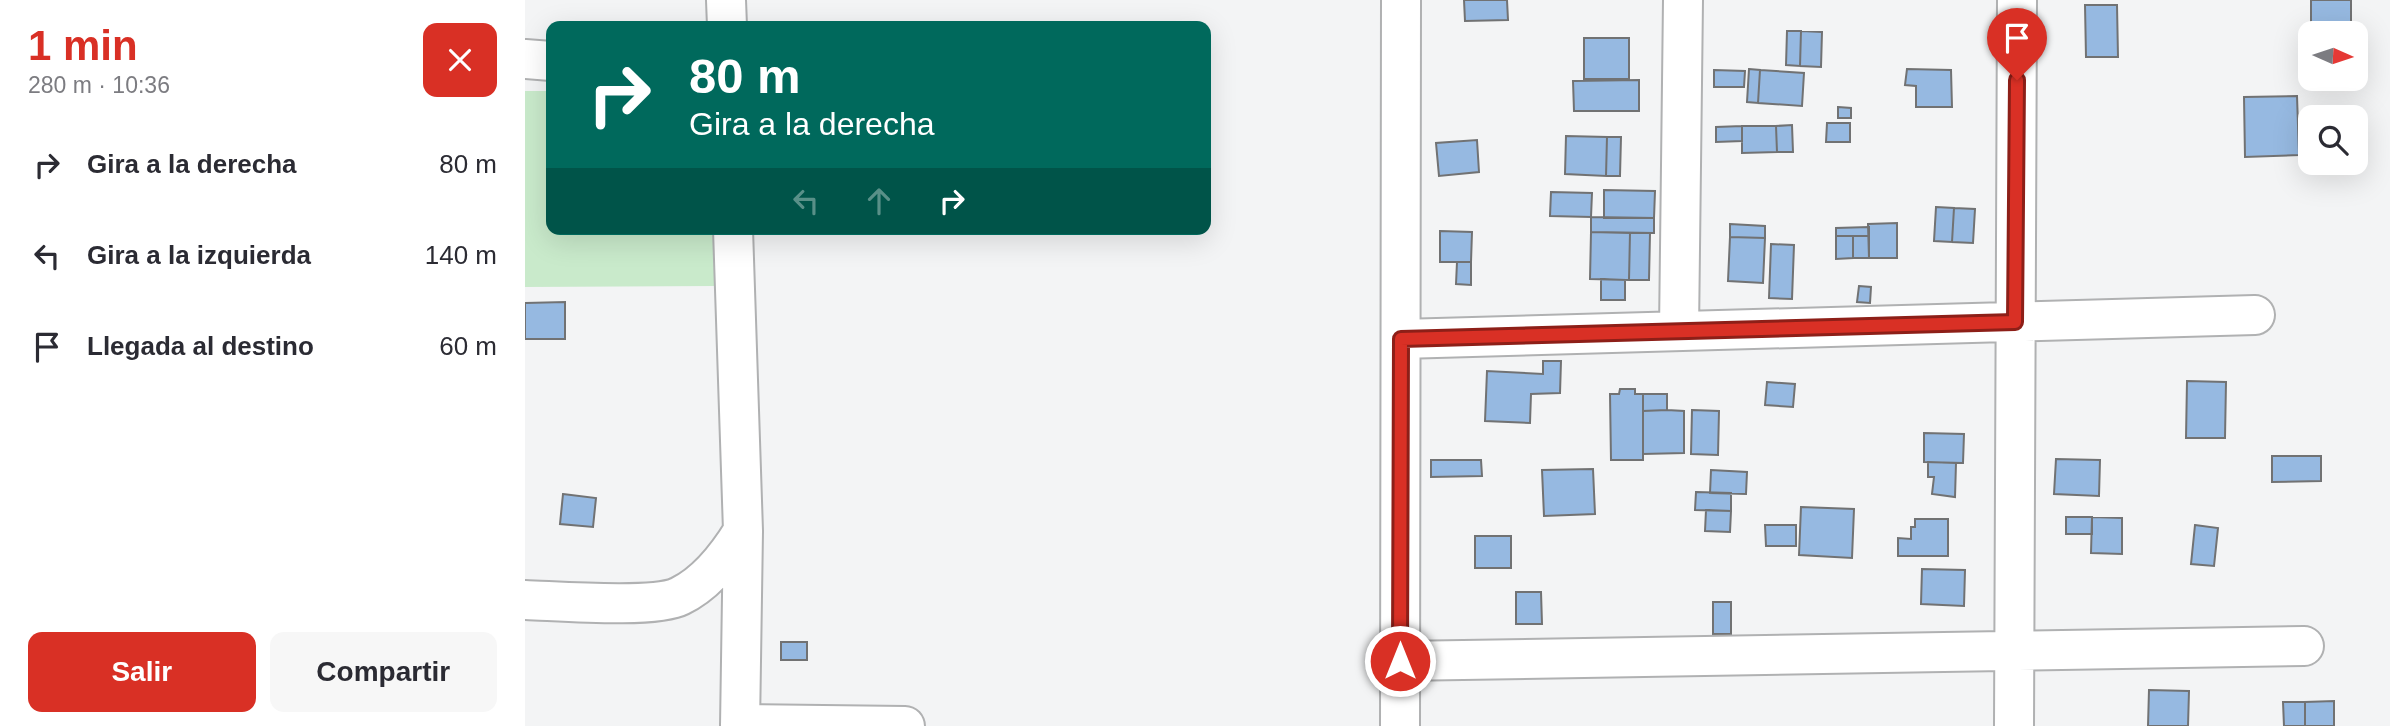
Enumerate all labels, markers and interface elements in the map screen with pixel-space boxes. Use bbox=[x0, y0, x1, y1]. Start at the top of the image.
pin bbox=[1987, 8, 2047, 80]
icon: arrive bbox=[1998, 19, 2036, 57]
north arrow bbox=[2298, 21, 2368, 91]
map controls bbox=[2298, 21, 2368, 175]
text: 1 min bbox=[28, 22, 138, 69]
button: close bbox=[423, 23, 497, 97]
icon: right bbox=[574, 49, 665, 140]
text: 80 m bbox=[689, 49, 801, 103]
text: 280 m · 10:36 bbox=[28, 72, 170, 98]
button: search bbox=[2298, 105, 2368, 175]
text: Gira a la derecha bbox=[689, 106, 934, 142]
icon: right bbox=[28, 146, 66, 184]
text: Gira a la derecha bbox=[87, 149, 297, 179]
text: 80 m bbox=[439, 149, 497, 179]
icon: left bbox=[787, 182, 825, 220]
icon: ahead bbox=[860, 182, 898, 220]
icon: right bbox=[933, 182, 971, 220]
icon: left bbox=[28, 237, 66, 275]
text: Gira a la izquierda bbox=[87, 240, 311, 270]
text: 140 m bbox=[425, 240, 497, 270]
icon: arrive bbox=[28, 328, 66, 366]
text: Llegada al destino bbox=[87, 331, 314, 361]
text: 60 m bbox=[439, 331, 497, 361]
position arrow bbox=[1363, 624, 1437, 698]
button: Salir bbox=[28, 632, 256, 712]
button: Compartir bbox=[270, 632, 497, 712]

